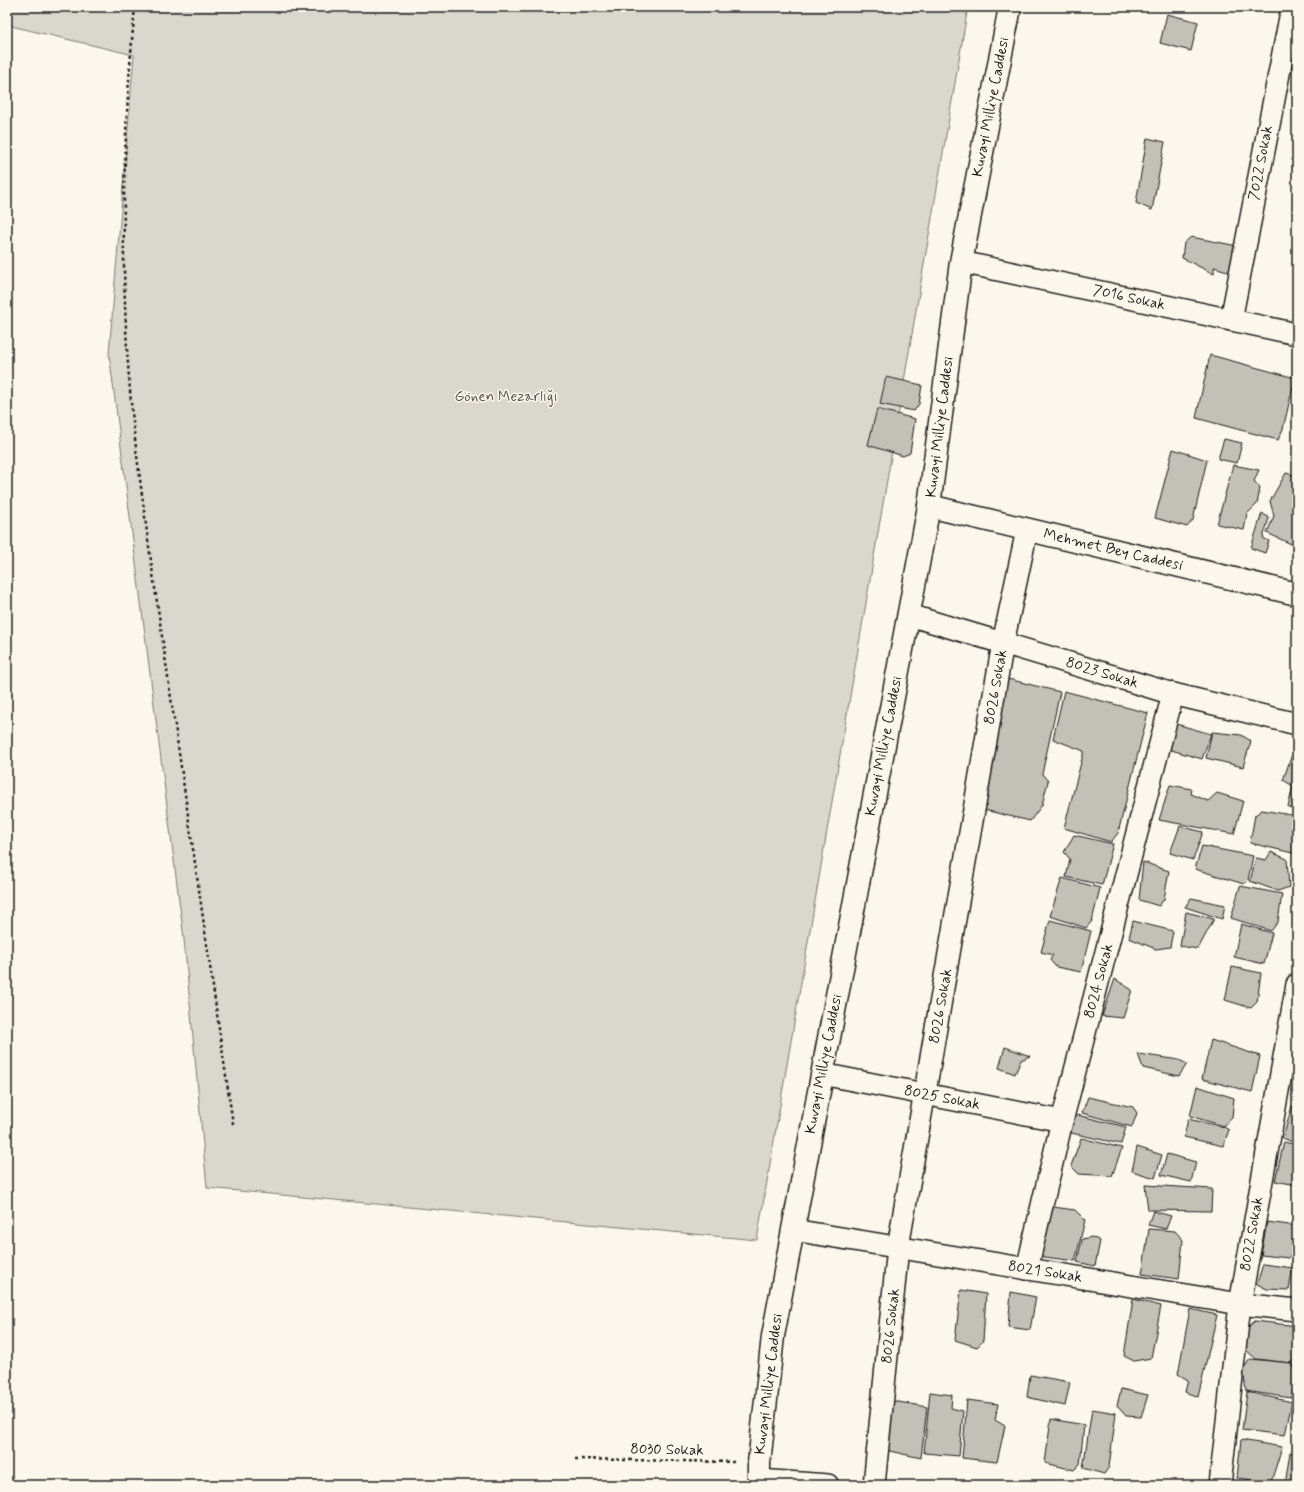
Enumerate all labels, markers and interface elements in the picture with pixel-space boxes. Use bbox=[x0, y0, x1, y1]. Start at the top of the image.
street label: Kuvayi Milliye Caddesi bbox=[968, 35, 1014, 179]
street label: 7022 Sokak bbox=[1244, 124, 1278, 202]
street label: 7016 Sokak bbox=[1091, 281, 1167, 315]
street label: Kuvayi Milliye Caddesi bbox=[921, 355, 959, 499]
park label: Gönen Mezarlığı bbox=[454, 387, 558, 407]
street label: Mehmet Bey Caddesi bbox=[1041, 524, 1185, 576]
street label: 8026 Sokak bbox=[980, 648, 1012, 726]
street label: 8023 Sokak bbox=[1063, 653, 1141, 693]
street label: Kuvayi Milliye Caddesi bbox=[861, 674, 907, 818]
street label: 8024 Sokak bbox=[1079, 941, 1119, 1021]
street label: 8026 Sokak bbox=[925, 967, 957, 1045]
street label: Kuvayi Milliye Caddesi bbox=[801, 992, 847, 1136]
street label: 8025 Sokak bbox=[902, 1081, 982, 1115]
street label: 8022 Sokak bbox=[1236, 1195, 1268, 1273]
street label: 8021 Sokak bbox=[1007, 1256, 1083, 1288]
street label: 8026 Sokak bbox=[877, 1287, 905, 1365]
street label: Kuvayi Milliye Caddesi bbox=[750, 1312, 788, 1456]
street label: 8030 Sokak bbox=[630, 1439, 704, 1461]

